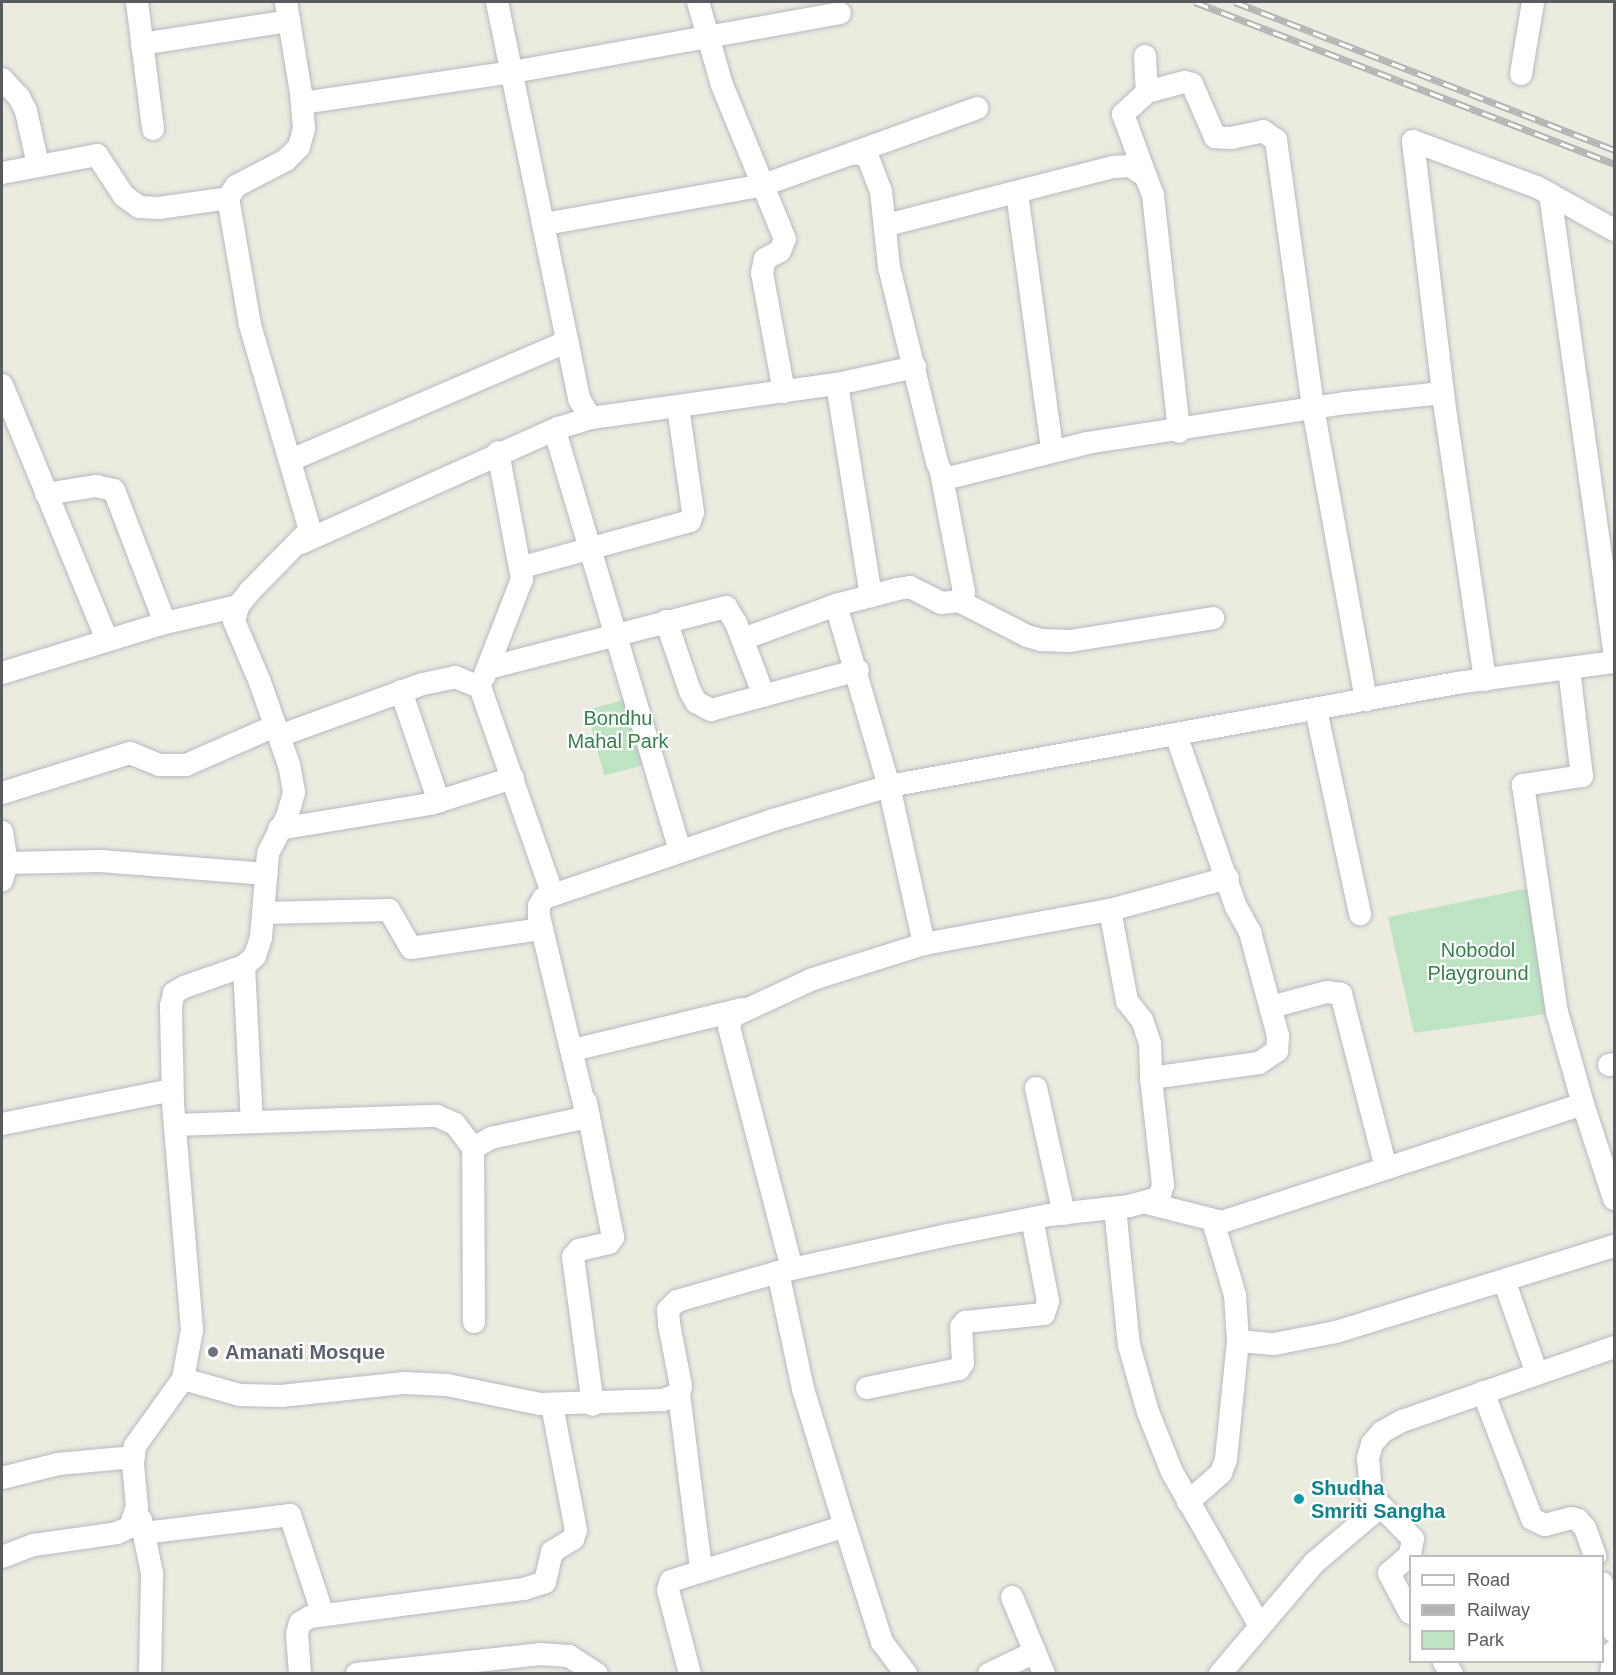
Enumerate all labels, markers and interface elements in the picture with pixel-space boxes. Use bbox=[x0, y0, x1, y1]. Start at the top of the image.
park label: Bondhu Mahal Park bbox=[567, 706, 669, 753]
park label: Nobodol Playground bbox=[1427, 938, 1529, 985]
place label: Amanati Mosque bbox=[225, 1340, 385, 1364]
marker: Amanati Mosque bbox=[206, 1345, 220, 1359]
place label: Shudha Smriti Sangha bbox=[1311, 1476, 1445, 1523]
marker: Shudha Smriti Sangha bbox=[1292, 1492, 1306, 1506]
legend bbox=[1409, 1555, 1604, 1663]
text: Road bbox=[1467, 1570, 1510, 1590]
text: Railway bbox=[1467, 1600, 1530, 1620]
text: Park bbox=[1467, 1630, 1504, 1650]

